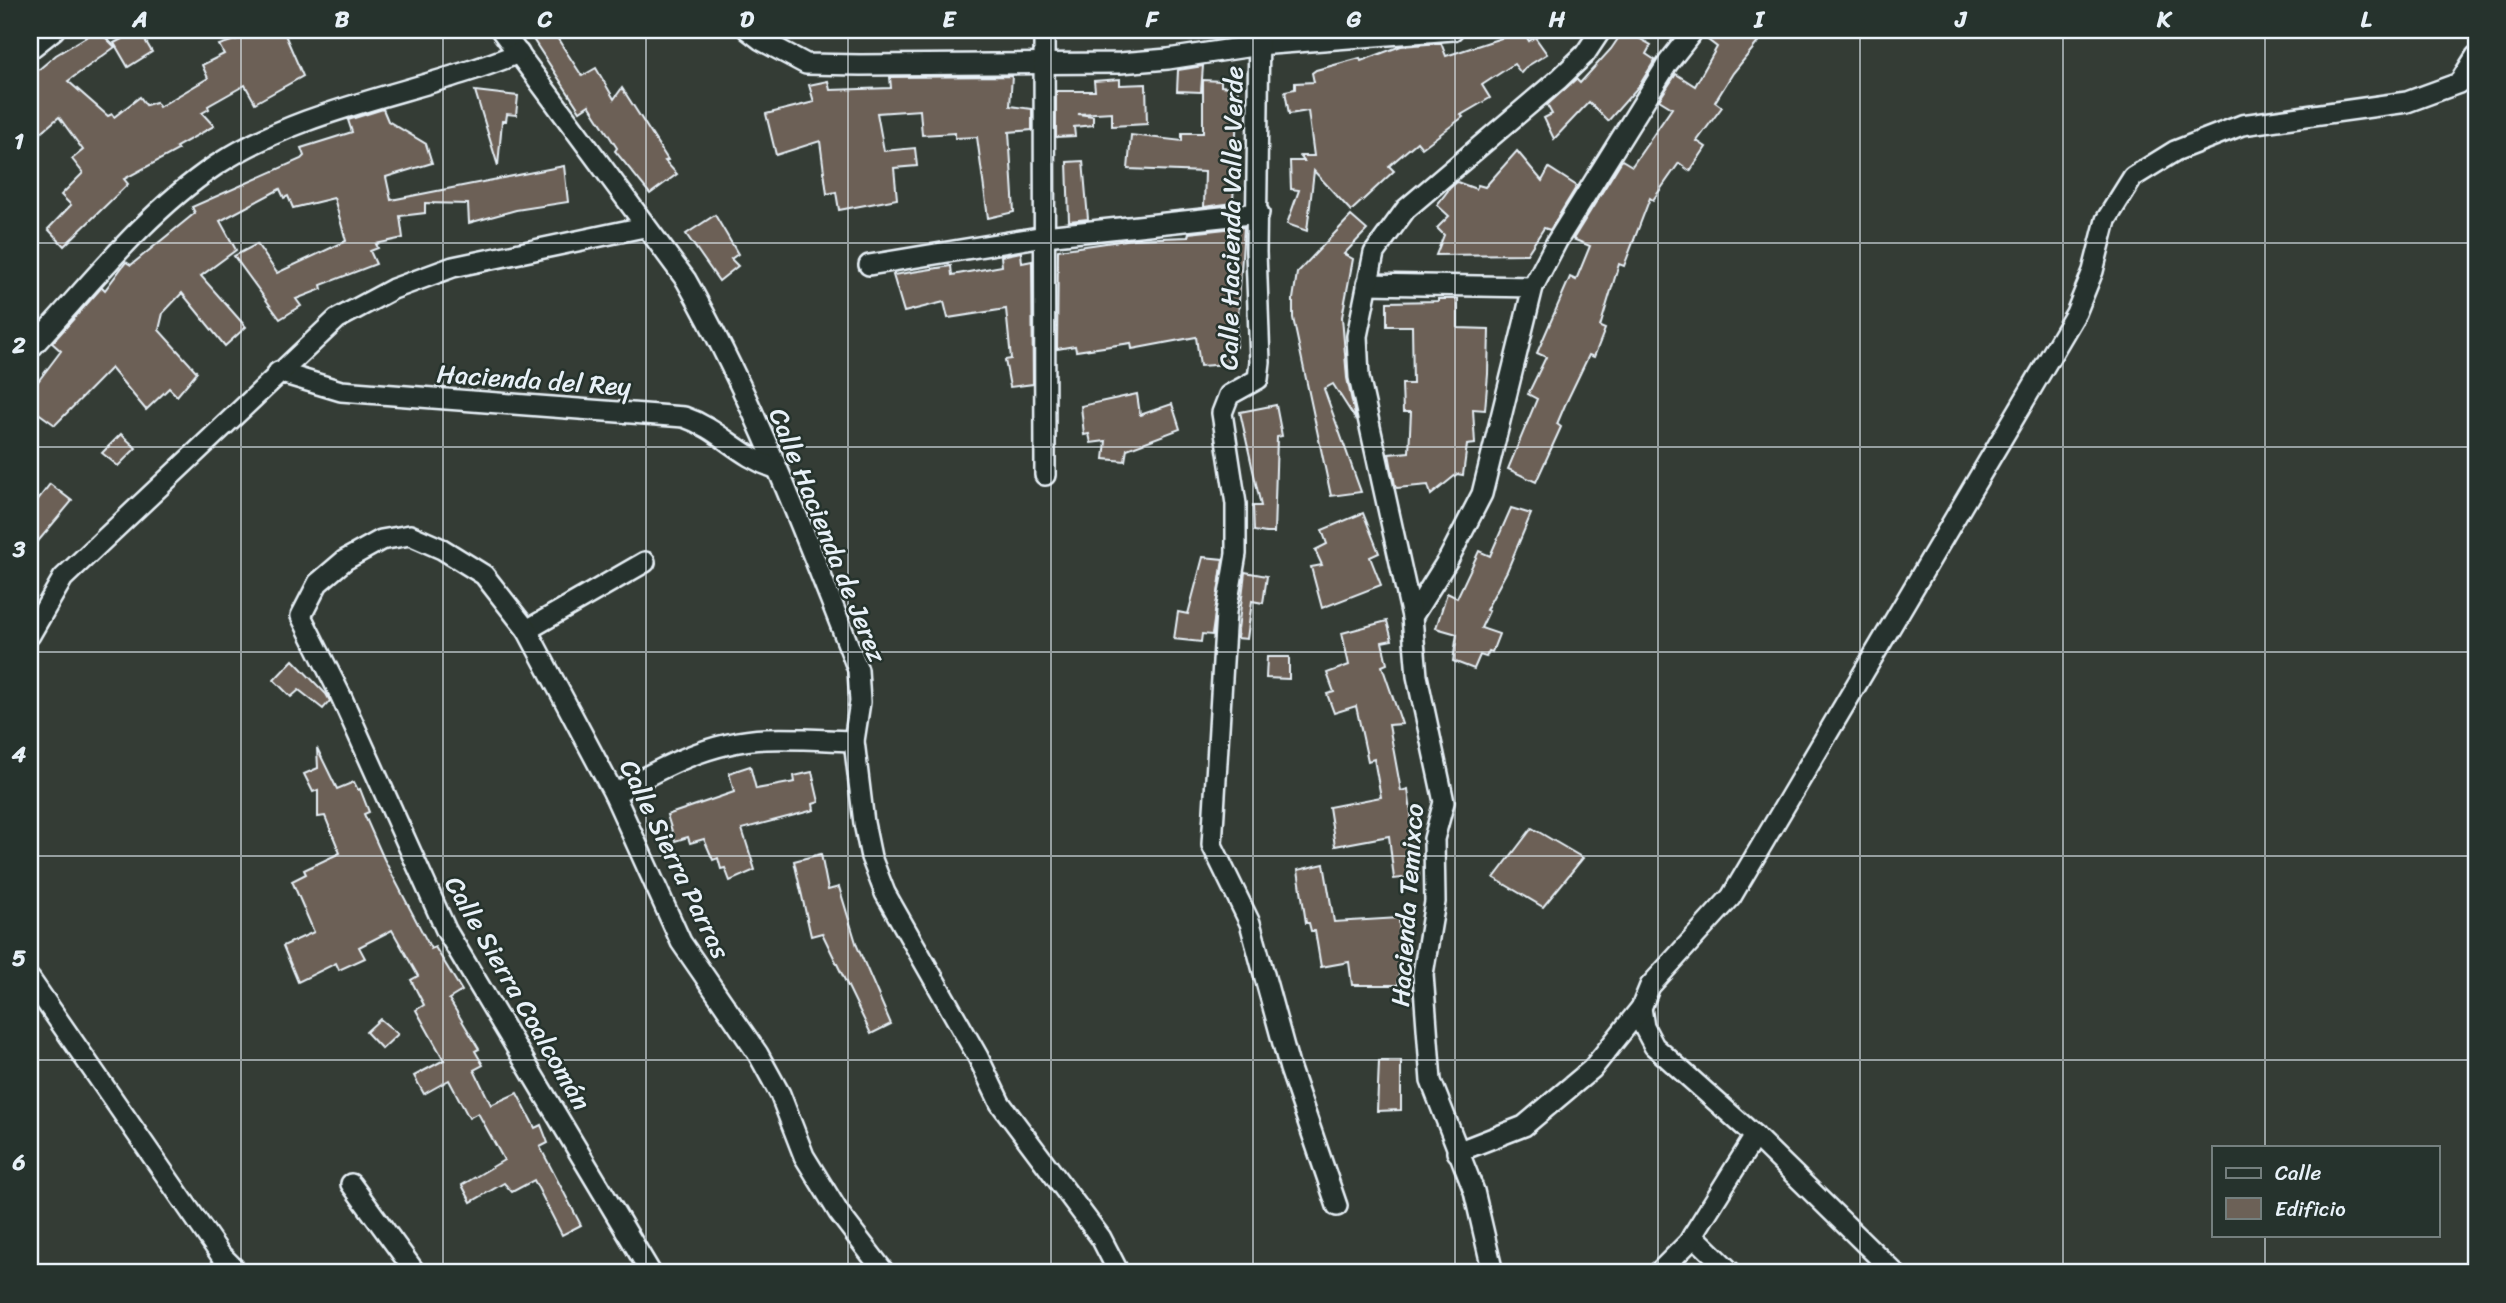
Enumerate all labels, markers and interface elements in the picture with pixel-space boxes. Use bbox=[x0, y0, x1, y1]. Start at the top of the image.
text: A bbox=[131, 0, 148, 40]
text: B bbox=[335, 0, 350, 40]
text: C bbox=[537, 0, 553, 40]
text: D bbox=[740, 0, 755, 40]
text: E bbox=[943, 0, 958, 40]
text: F bbox=[1145, 0, 1160, 40]
text: G bbox=[1346, 0, 1362, 40]
text: H bbox=[1548, 0, 1566, 40]
text: I bbox=[1753, 0, 1765, 40]
text: J bbox=[1954, 0, 1968, 40]
text: K bbox=[2156, 0, 2173, 40]
text: L bbox=[2361, 0, 2372, 40]
street label: Calle Hacienda Valle Verde bbox=[1205, 66, 1257, 370]
text: 1 bbox=[14, 121, 24, 162]
text: 2 bbox=[11, 325, 26, 366]
street label: Hacienda del Rey bbox=[435, 350, 633, 410]
street label: Calle Hacienda de Jerez bbox=[756, 400, 900, 670]
text: 3 bbox=[12, 529, 26, 570]
text: 4 bbox=[11, 734, 27, 775]
street label: Calle Sierra Parras bbox=[607, 751, 744, 968]
street label: Hacienda Temixco bbox=[1377, 802, 1437, 1008]
street label: Calle Sierra Coalcomán bbox=[432, 867, 604, 1119]
text: 5 bbox=[12, 938, 26, 979]
text: 6 bbox=[11, 1142, 26, 1183]
legend bbox=[2212, 1146, 2440, 1236]
text: Calle bbox=[2275, 1154, 2322, 1192]
text: Edificio bbox=[2275, 1190, 2346, 1228]

